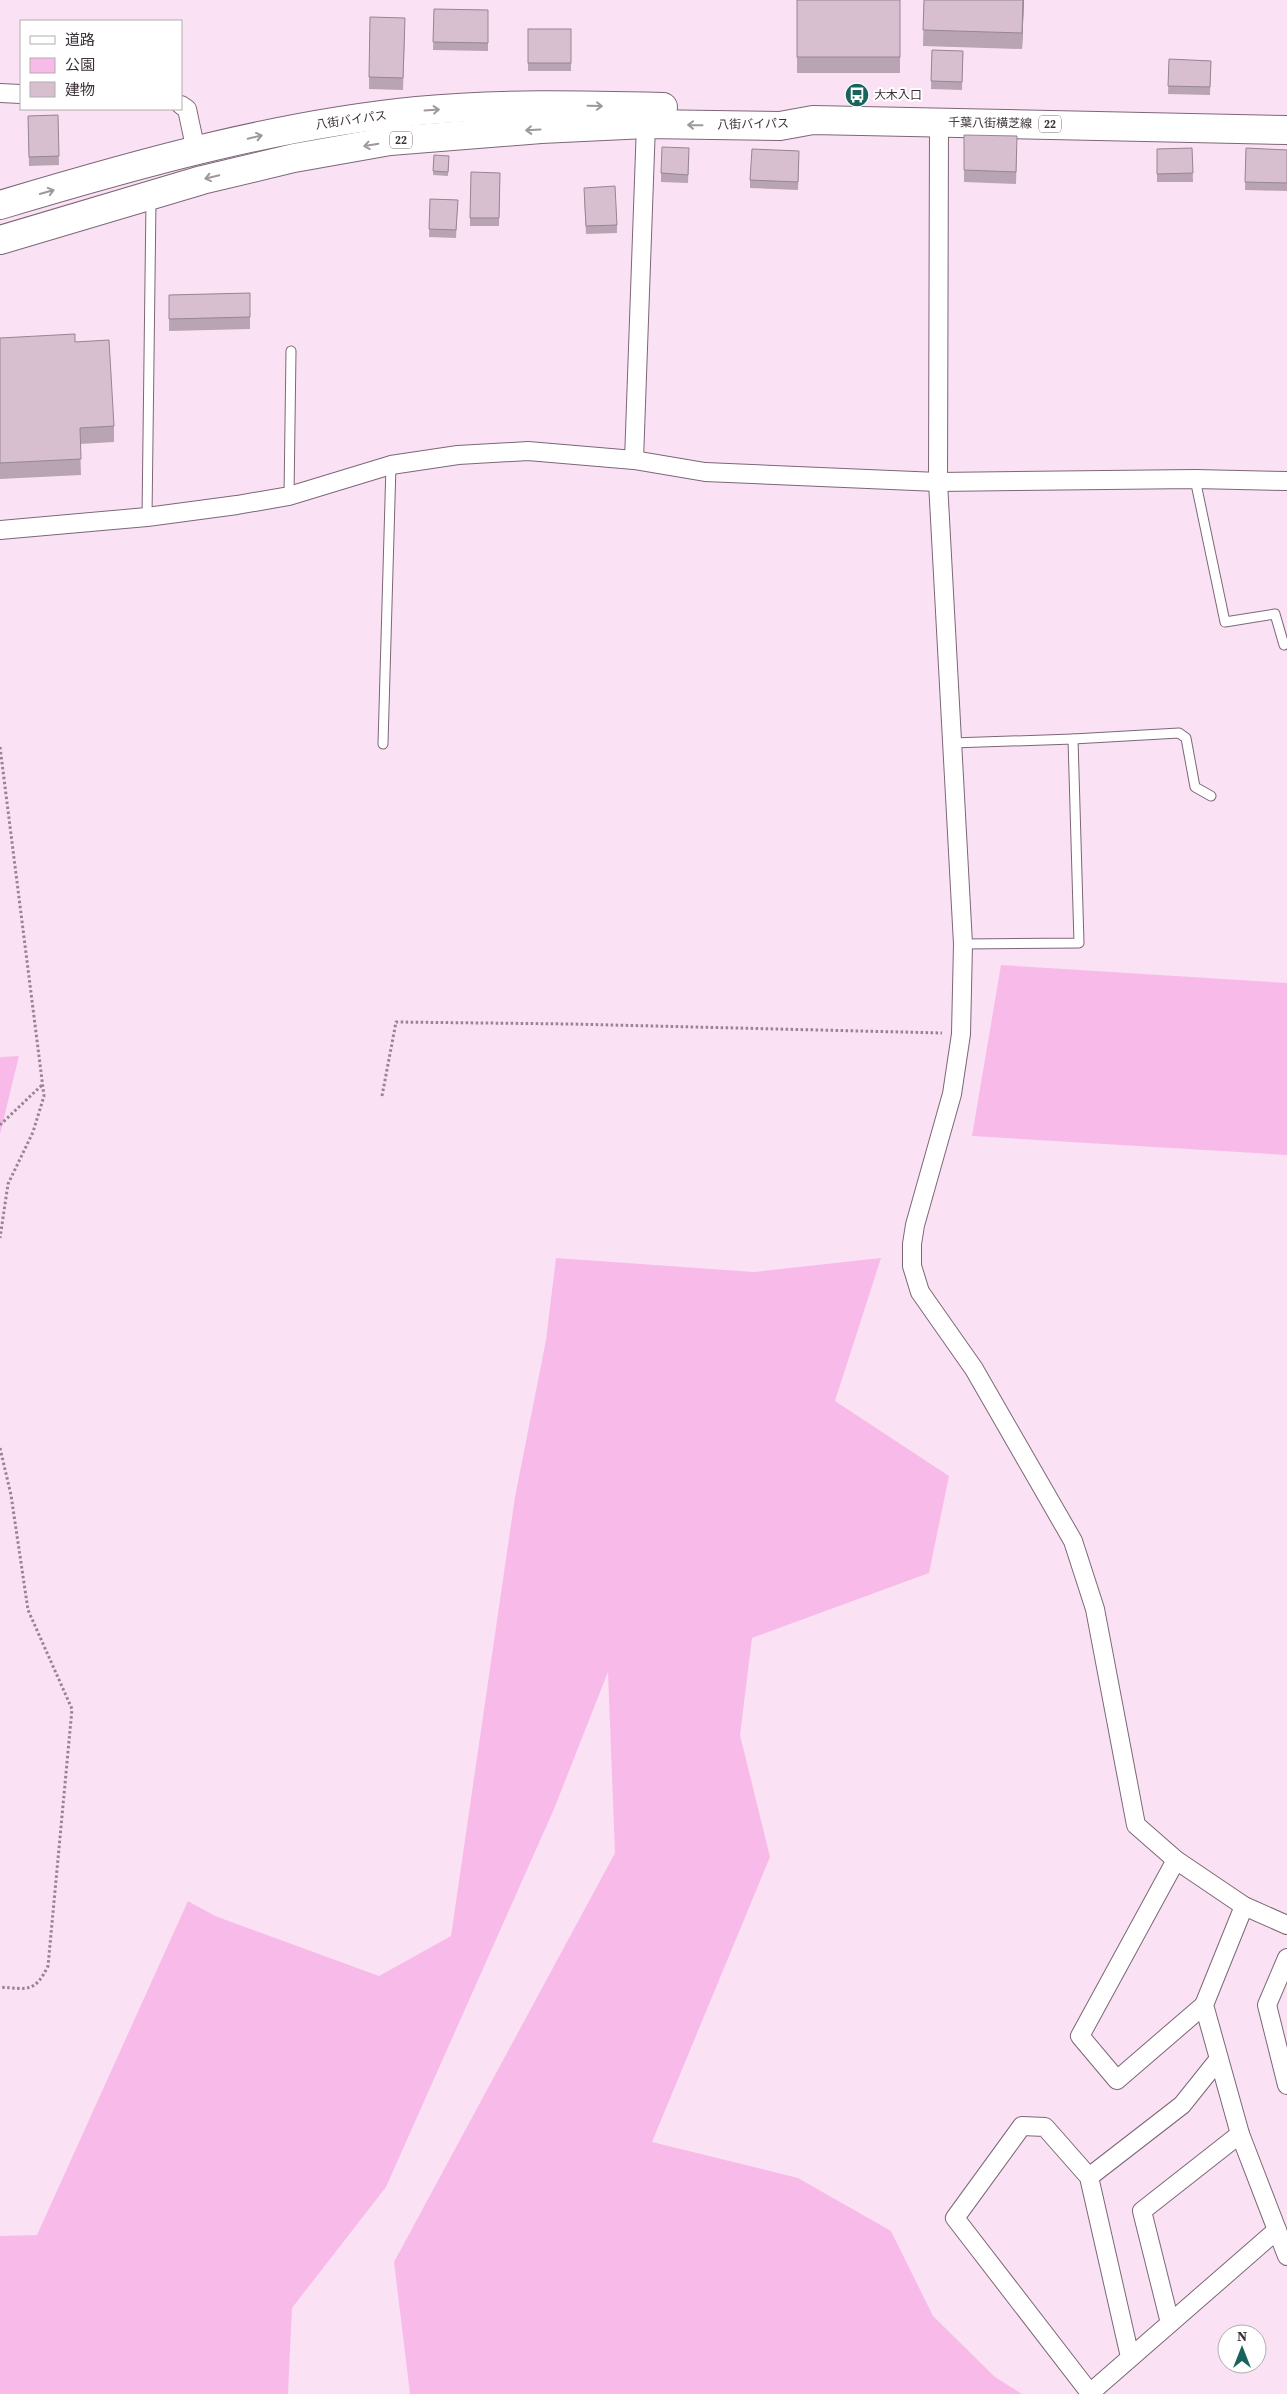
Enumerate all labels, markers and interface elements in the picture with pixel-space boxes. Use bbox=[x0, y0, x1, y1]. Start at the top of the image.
legend bbox=[20, 20, 182, 110]
text: 道路 bbox=[65, 29, 95, 50]
text: 公園 bbox=[65, 54, 95, 75]
text: 建物 bbox=[65, 79, 95, 100]
bus stop icon: 大木入口 bbox=[844, 82, 870, 108]
place label: 大木入口 bbox=[874, 87, 922, 103]
one-way arrow bbox=[586, 101, 603, 111]
one-way arrow bbox=[424, 105, 440, 114]
street label: 八街バイパス bbox=[314, 107, 388, 133]
street label: 千葉八街横芝線 bbox=[948, 114, 1032, 132]
street label: 八街バイパス bbox=[717, 115, 789, 133]
road number: 22 bbox=[1039, 116, 1061, 132]
one-way arrow bbox=[687, 120, 704, 130]
one-way arrow bbox=[525, 125, 541, 134]
one-way arrow bbox=[246, 132, 262, 141]
road number: 22 bbox=[390, 132, 412, 148]
one-way arrow bbox=[363, 140, 379, 150]
one-way arrow bbox=[204, 173, 220, 182]
one-way arrow bbox=[38, 186, 54, 196]
north arrow bbox=[1217, 2324, 1267, 2374]
text: N bbox=[1237, 2326, 1247, 2346]

